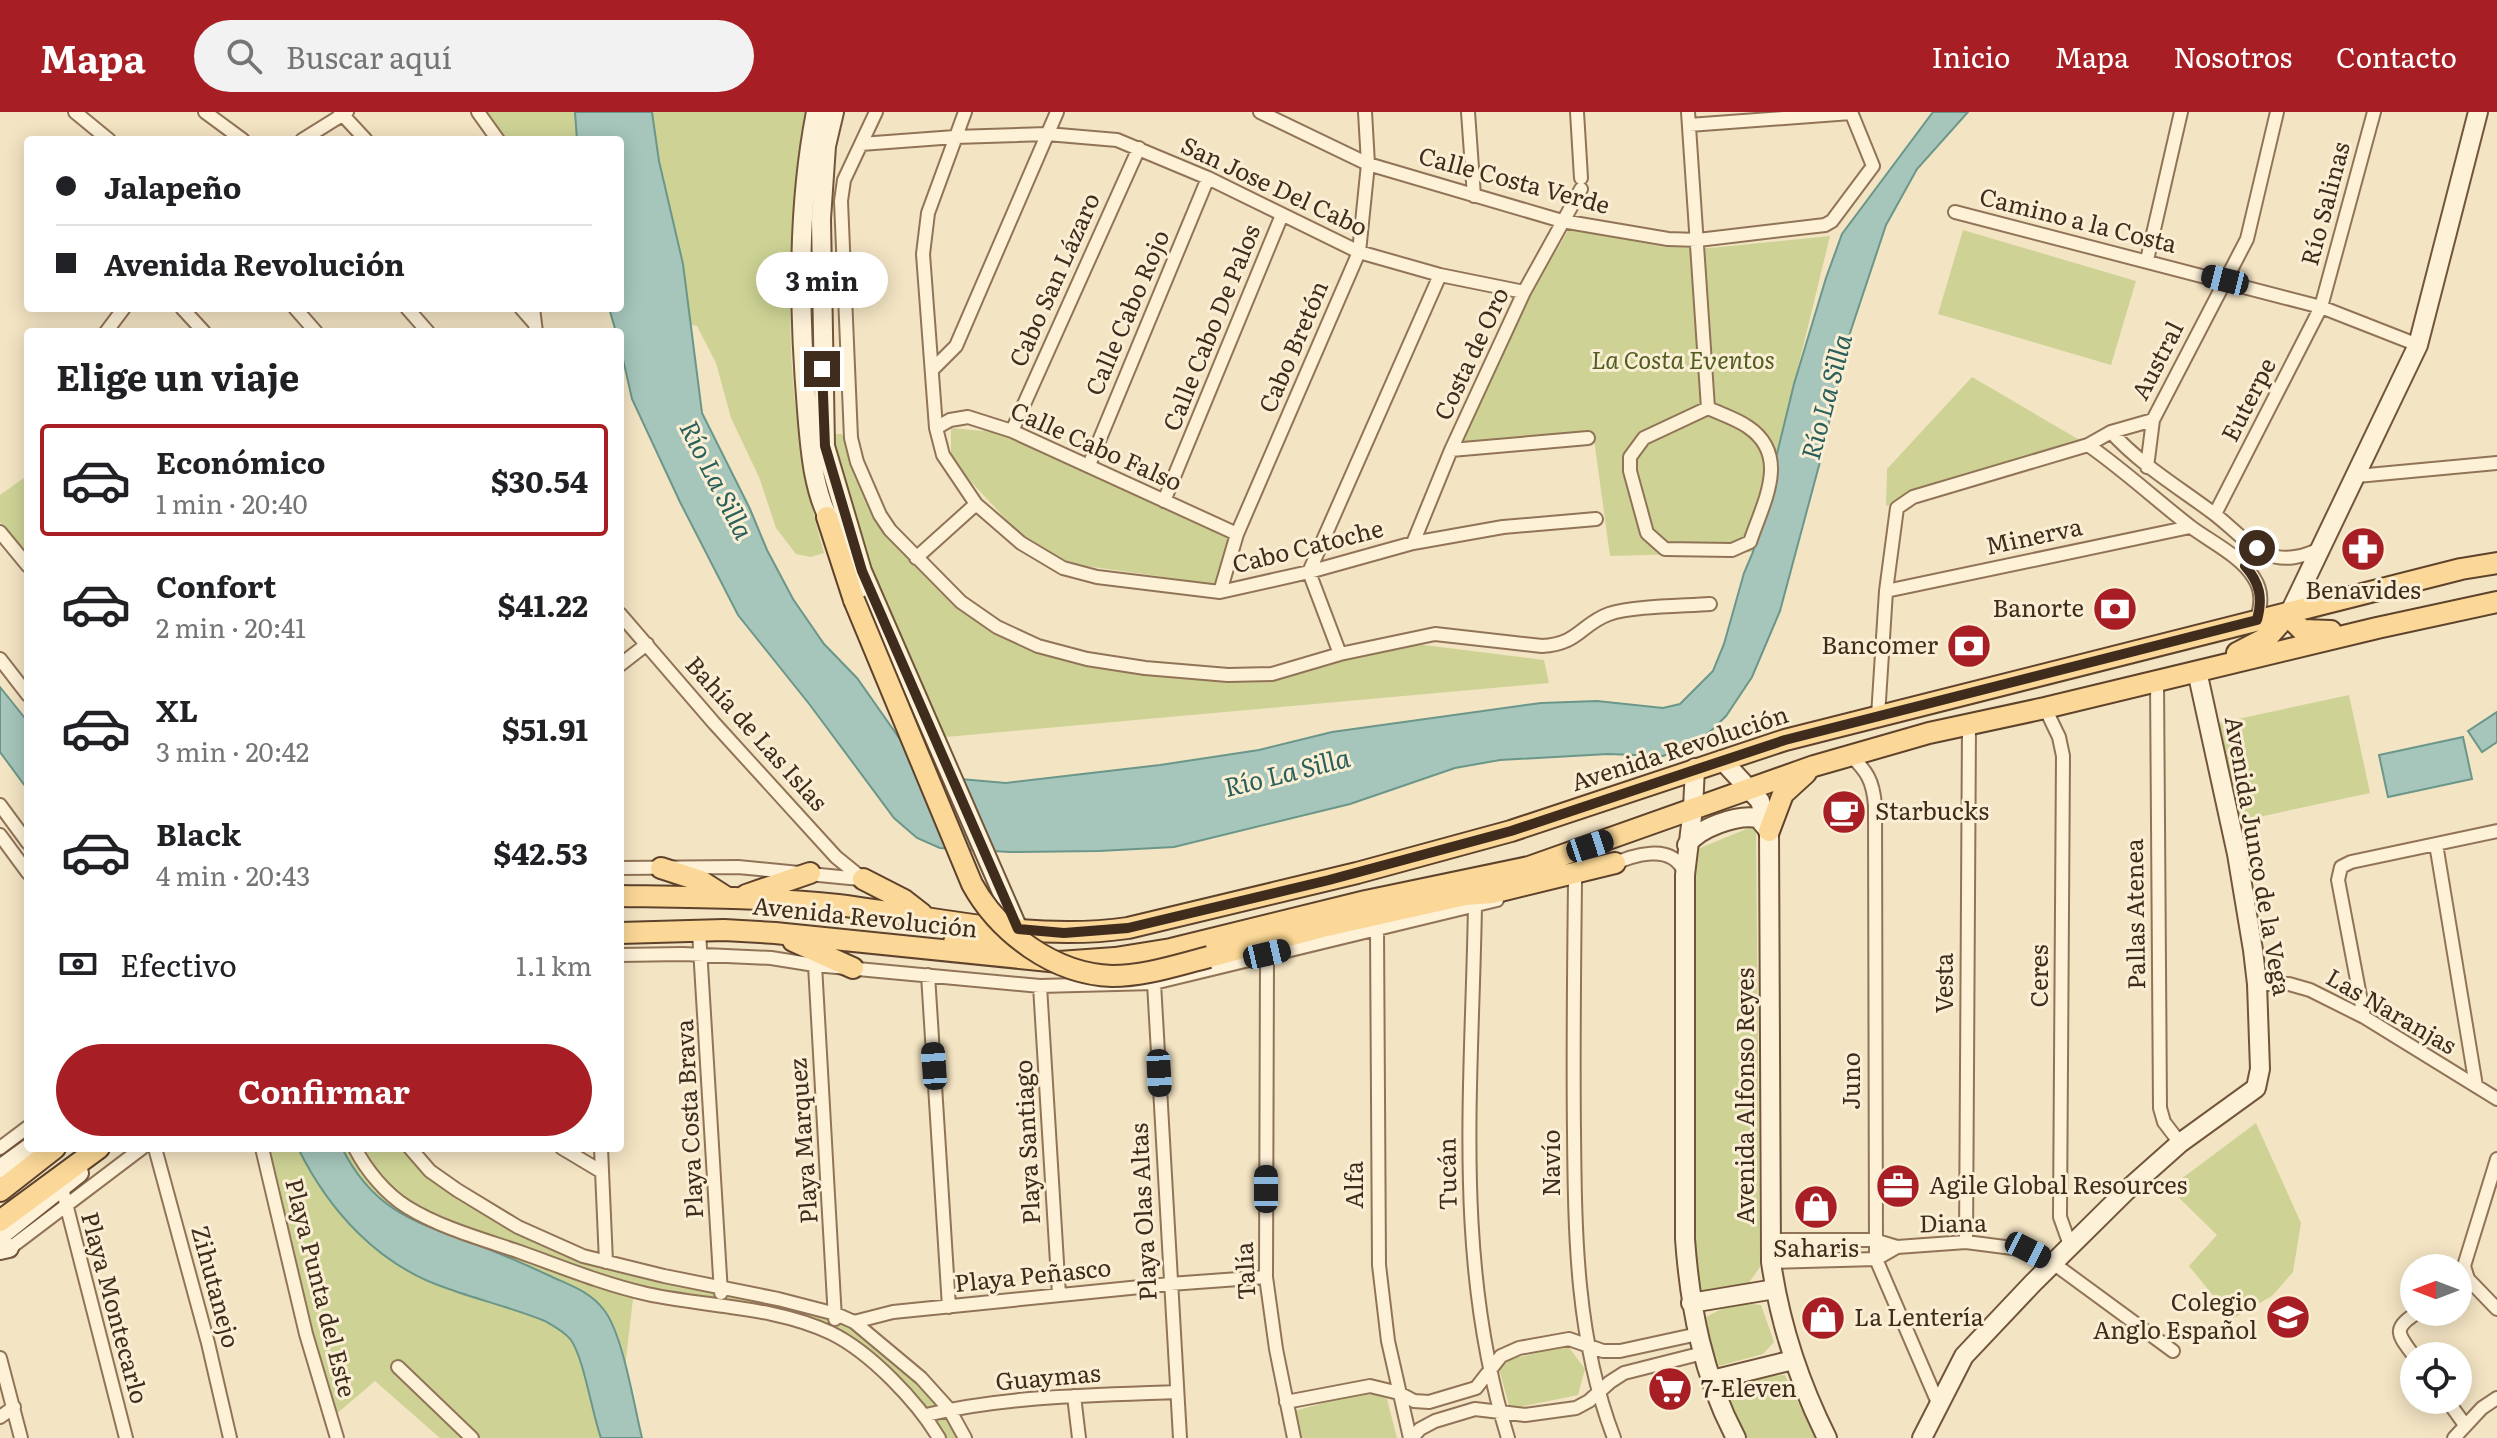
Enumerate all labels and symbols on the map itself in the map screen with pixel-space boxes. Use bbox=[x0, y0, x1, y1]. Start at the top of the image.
street label: San Jose Del Cabo bbox=[1176, 126, 1374, 243]
street label: Calle Costa Verde bbox=[1415, 136, 1614, 221]
street label: Río Salinas bbox=[2290, 137, 2357, 269]
street label: Camino a la Costa bbox=[1976, 177, 2181, 260]
street label: Cabo San Lázaro bbox=[999, 186, 1107, 372]
street label: Calle Cabo De Palos bbox=[1152, 218, 1267, 436]
street label: Calle Cabo Rojo bbox=[1075, 224, 1176, 400]
callout: 3 min bbox=[756, 253, 888, 309]
car bbox=[2199, 263, 2251, 297]
street label: Cabo Bretón bbox=[1248, 274, 1335, 418]
street label: Costa de Oro bbox=[1424, 281, 1516, 425]
street label: Austral bbox=[2121, 314, 2190, 405]
water label: Río La Silla bbox=[1789, 329, 1860, 464]
park label: La Costa Eventos bbox=[1591, 341, 1775, 376]
route end bbox=[804, 351, 840, 387]
street label: Euterpe bbox=[2211, 351, 2283, 447]
street label: Calle Cabo Falso bbox=[1006, 391, 1188, 498]
water label: Río La Silla bbox=[672, 413, 765, 545]
street label: Minerva bbox=[1982, 507, 2085, 562]
street label: Cabo Catoche bbox=[1228, 509, 1387, 580]
pharmacy icon: Benavides bbox=[2339, 525, 2387, 573]
route start bbox=[2239, 530, 2275, 566]
place label: Benavides bbox=[2305, 571, 2421, 606]
bank icon: Banorte bbox=[2091, 585, 2139, 633]
place label: Banorte bbox=[1993, 589, 2084, 624]
bank icon: Bancomer bbox=[1945, 622, 1993, 670]
place label: Bancomer bbox=[1821, 626, 1939, 661]
street label: Bahía de Las Islas bbox=[679, 647, 837, 818]
street label: Avenida Revolución bbox=[1566, 695, 1792, 798]
street label: Avenida Junco de la Vega bbox=[2218, 713, 2301, 998]
water label: Río La Silla bbox=[1219, 736, 1354, 805]
cafe icon: Starbucks bbox=[1820, 788, 1868, 836]
place label: Starbucks bbox=[1875, 792, 1989, 827]
car bbox=[1563, 827, 1617, 865]
street label: Pallas Atenea bbox=[2115, 838, 2152, 990]
street label: Avenida Revolución bbox=[751, 886, 980, 945]
car bbox=[1241, 937, 1293, 971]
street label: Ceres bbox=[2020, 944, 2055, 1008]
street label: Vesta bbox=[1925, 953, 1960, 1013]
street label: Las Naranjas bbox=[2321, 958, 2464, 1061]
street label: Avenida Alfonso Reyes bbox=[1726, 968, 1761, 1224]
street label: Playa Costa Brava bbox=[665, 1019, 710, 1220]
car bbox=[920, 1041, 948, 1091]
car bbox=[1146, 1048, 1172, 1098]
street label: Juno bbox=[1832, 1052, 1867, 1110]
street label: Playa Marquez bbox=[778, 1057, 825, 1225]
street label: Playa Santiago bbox=[1004, 1059, 1047, 1225]
street label: Playa Olas Altas bbox=[1119, 1122, 1164, 1302]
street label: Navío bbox=[1532, 1129, 1567, 1197]
street label: Tucán bbox=[1427, 1137, 1464, 1211]
street label: Alfa bbox=[1335, 1161, 1370, 1209]
office icon: Agile Global Resources bbox=[1874, 1162, 1922, 1210]
car bbox=[1254, 1165, 1278, 1213]
place label: Agile Global Resources bbox=[1929, 1166, 2187, 1201]
street label: Playa Punta del Este bbox=[278, 1174, 367, 1401]
shop icon: Saharis bbox=[1792, 1183, 1840, 1231]
street label: Diana bbox=[1919, 1203, 1987, 1240]
street label: Playa Montecarlo bbox=[74, 1208, 159, 1407]
street label: Zihutanejo bbox=[184, 1221, 251, 1351]
car bbox=[2001, 1228, 2055, 1272]
place label: Saharis bbox=[1773, 1229, 1859, 1264]
street label: Talía bbox=[1225, 1241, 1262, 1301]
street label: Playa Peñasco bbox=[953, 1248, 1113, 1299]
north arrow bbox=[2400, 1254, 2472, 1326]
place label: Colegio Anglo Español bbox=[2093, 1283, 2257, 1346]
school or university icon: Colegio Anglo Español bbox=[2264, 1293, 2312, 1341]
shop icon: La Lentería bbox=[1799, 1294, 1847, 1342]
place label: La Lentería bbox=[1854, 1298, 1984, 1333]
street label: Guaymas bbox=[994, 1353, 1102, 1398]
supermarket icon: 7-Eleven bbox=[1646, 1365, 1694, 1413]
place label: 7-Eleven bbox=[1701, 1369, 1797, 1404]

